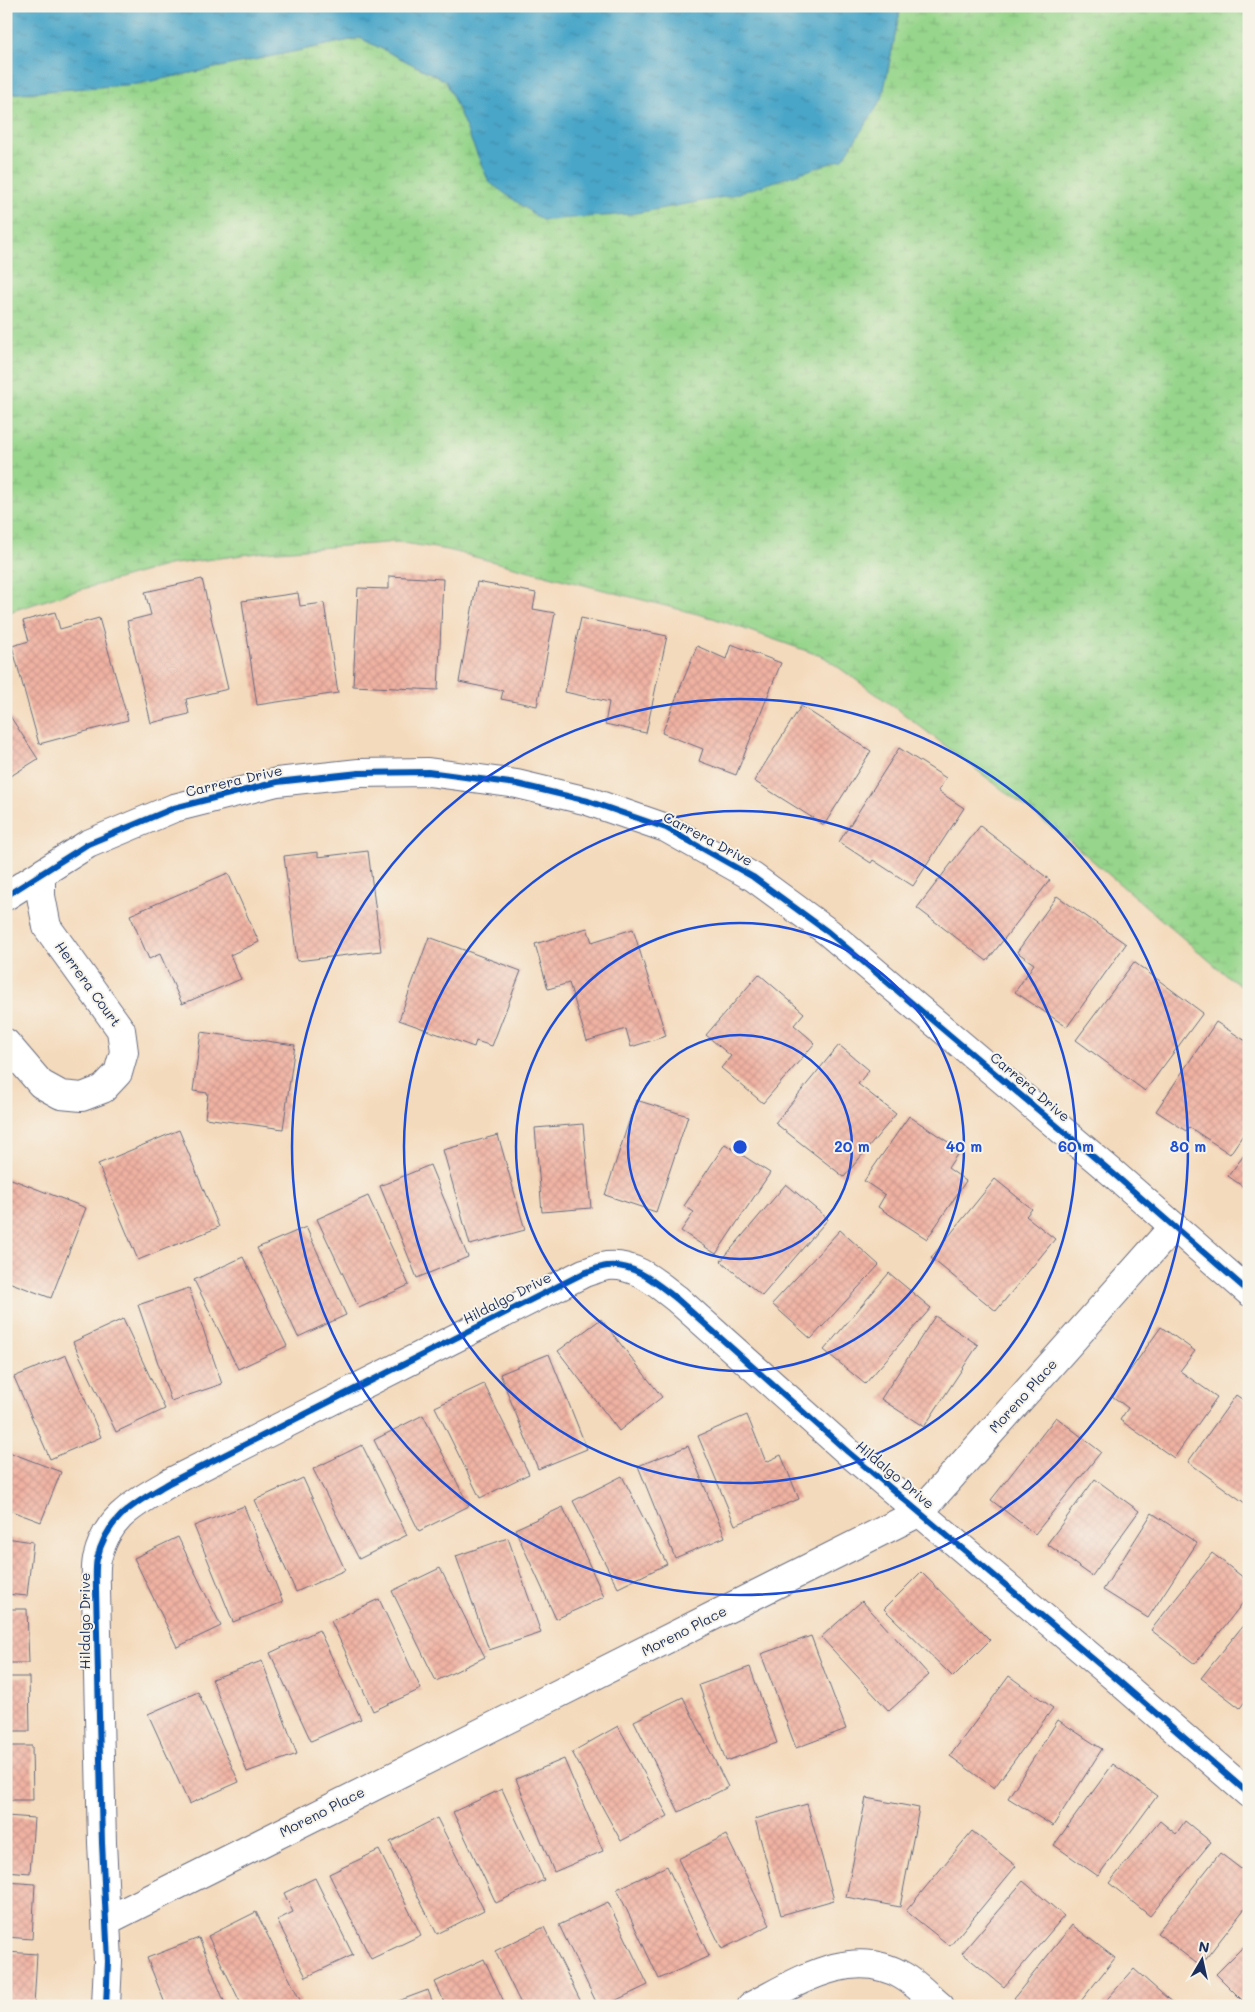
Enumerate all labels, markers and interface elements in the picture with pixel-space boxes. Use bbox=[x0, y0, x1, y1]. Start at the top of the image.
street label: Carrera Drive bbox=[184, 760, 284, 801]
street label: Carrera Drive bbox=[660, 807, 756, 870]
street label: Herrera Court bbox=[51, 937, 126, 1030]
street label: Carrera Drive bbox=[986, 1048, 1074, 1126]
text: 20 m bbox=[834, 1136, 870, 1156]
text: 40 m bbox=[946, 1136, 982, 1156]
text: 60 m bbox=[1058, 1136, 1094, 1156]
text: 80 m bbox=[1170, 1136, 1206, 1156]
centre of rings bbox=[731, 1138, 749, 1156]
street label: Hildalgo Drive bbox=[459, 1267, 554, 1328]
street label: Moreno Place bbox=[984, 1355, 1061, 1437]
street label: Hildalgo Drive bbox=[852, 1436, 939, 1513]
street label: Hildalgo Drive bbox=[75, 1573, 94, 1669]
street label: Moreno Place bbox=[638, 1601, 730, 1660]
street label: Moreno Place bbox=[276, 1782, 368, 1841]
north arrow bbox=[1178, 1934, 1228, 1984]
text: N bbox=[1197, 1936, 1211, 1957]

